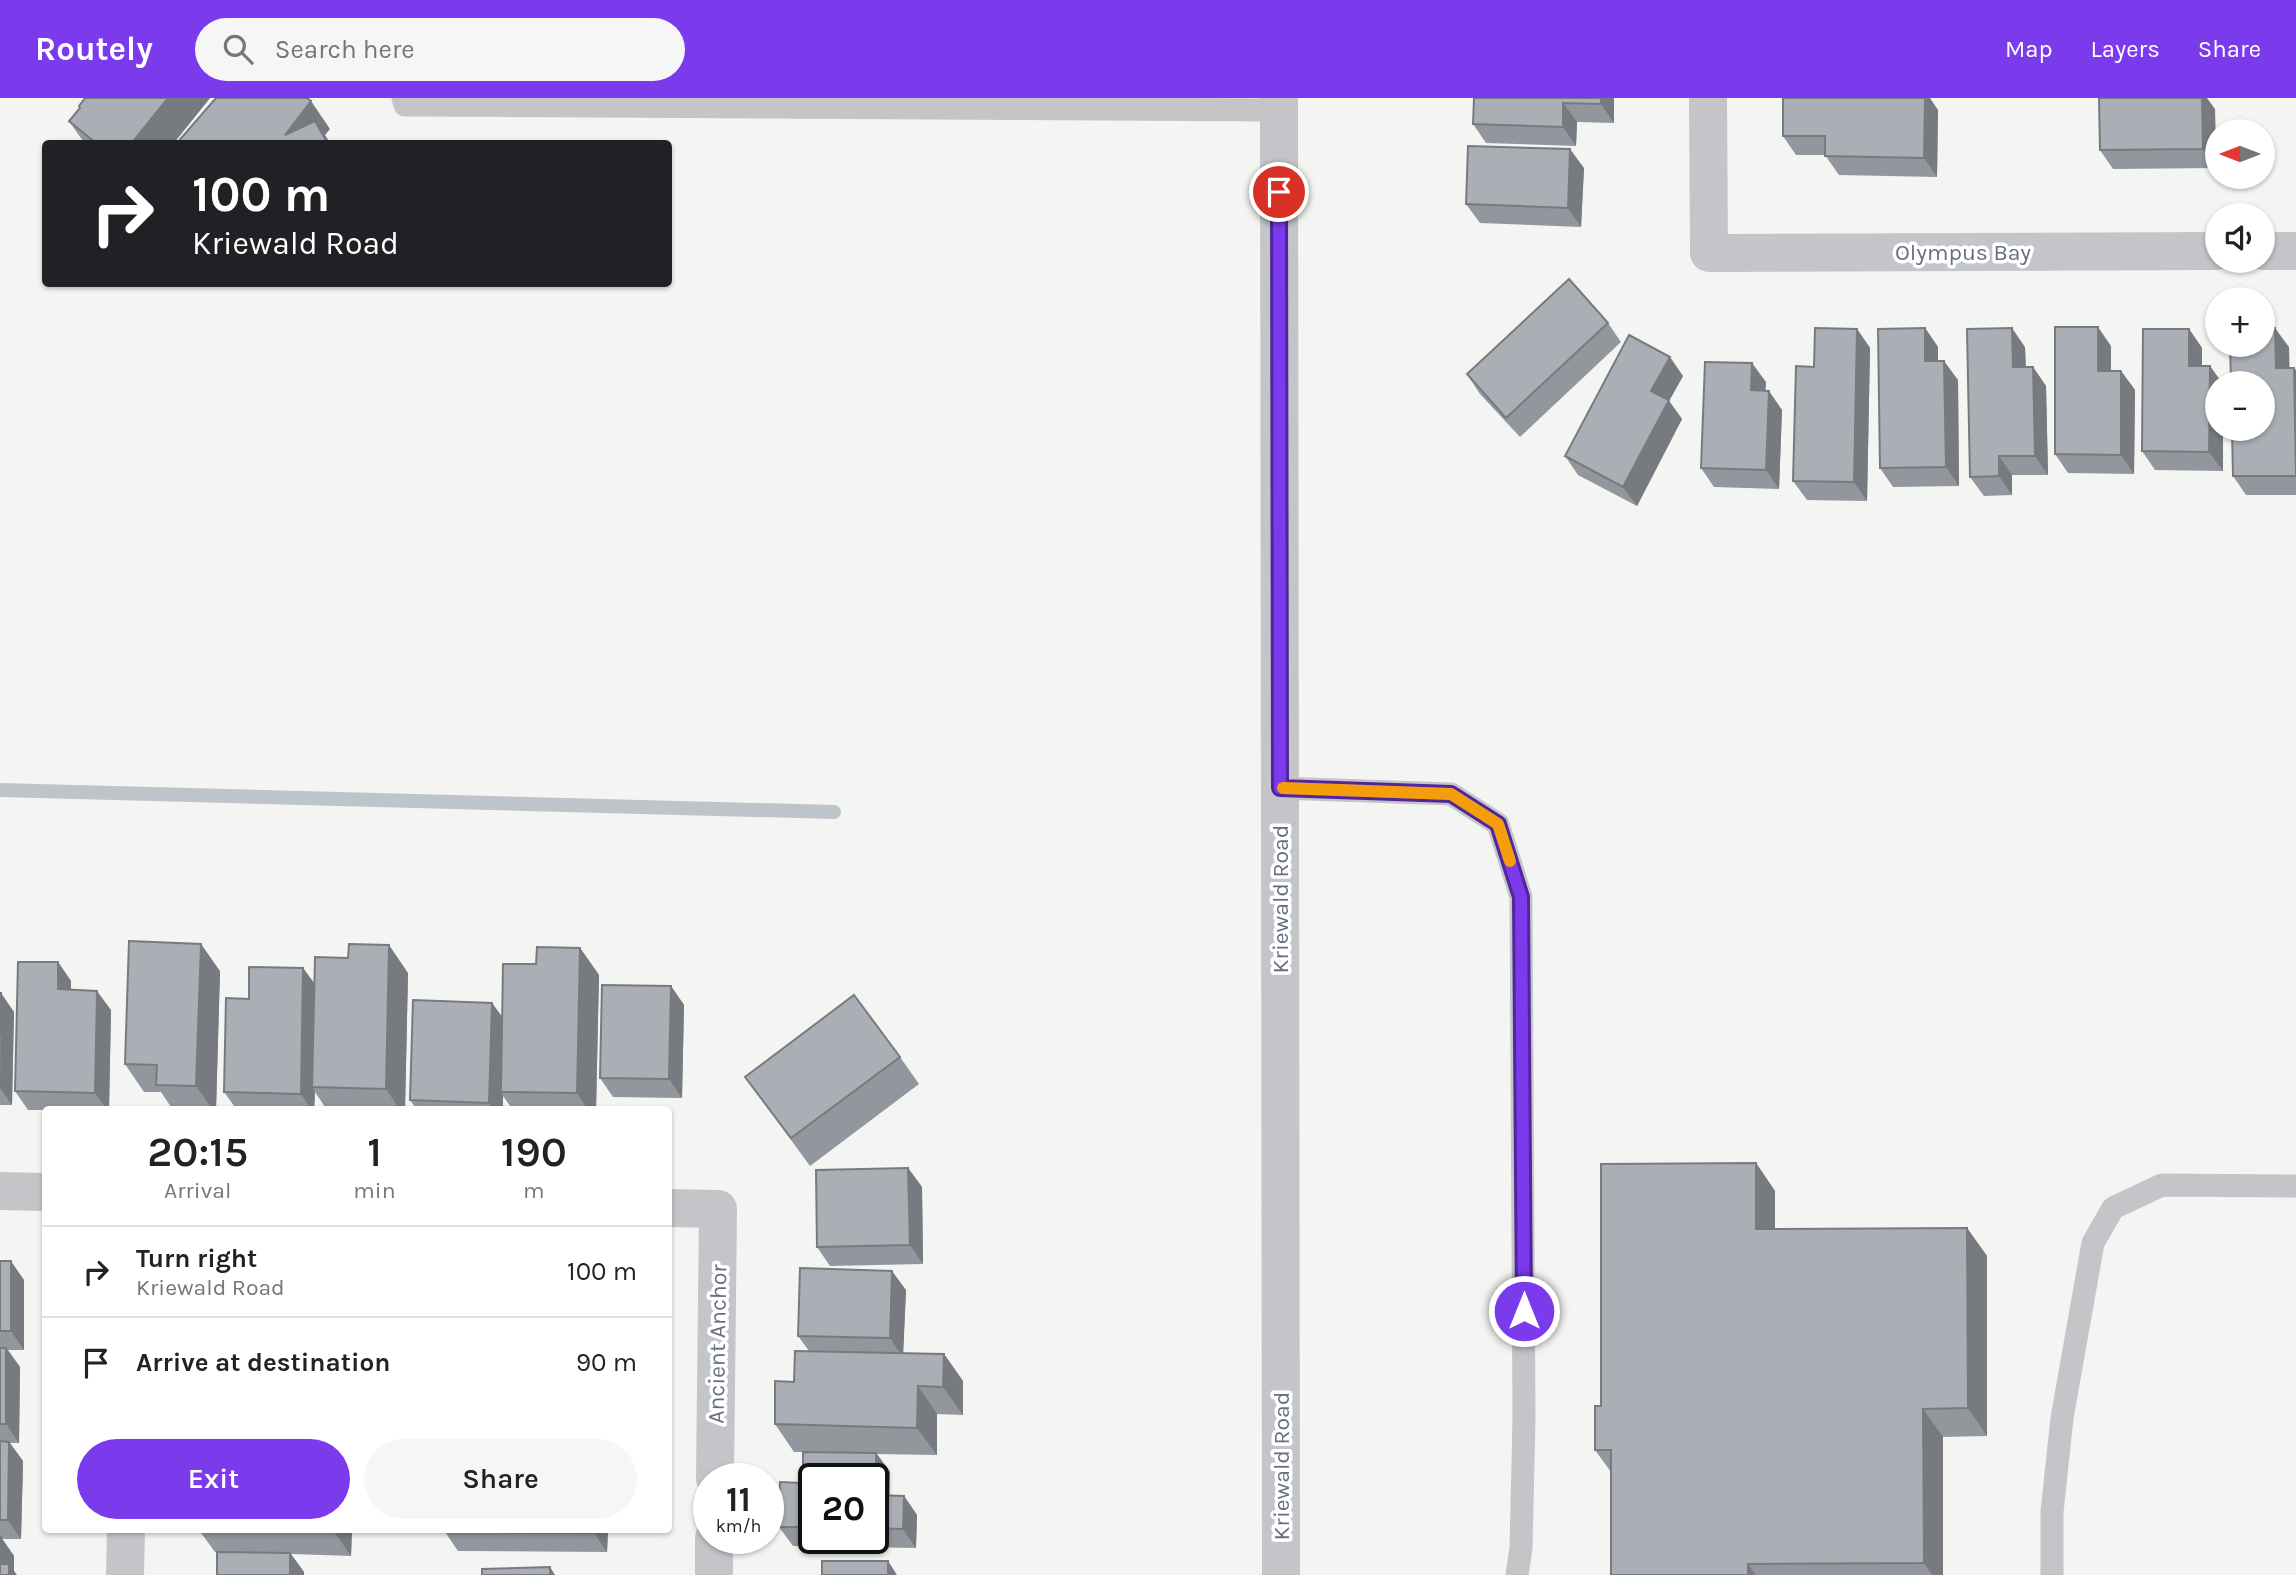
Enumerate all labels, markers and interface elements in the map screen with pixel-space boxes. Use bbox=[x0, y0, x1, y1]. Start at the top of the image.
search box bbox=[195, 18, 685, 81]
text: Routely bbox=[35, 30, 153, 68]
icon: search bbox=[219, 30, 257, 68]
text: Search here bbox=[275, 34, 415, 65]
text: Map bbox=[2005, 35, 2053, 63]
text: Layers bbox=[2091, 35, 2160, 63]
text: Share bbox=[2198, 35, 2261, 63]
north arrow bbox=[2205, 119, 2275, 189]
map controls bbox=[2205, 119, 2275, 441]
pin bbox=[1249, 162, 1309, 222]
text: 100 m bbox=[192, 166, 330, 223]
icon: right bbox=[77, 168, 168, 259]
icon: arrive bbox=[1260, 173, 1298, 211]
button: sound bbox=[2205, 203, 2275, 273]
text: Kriewald Road bbox=[192, 225, 399, 262]
street label: Olympus Bay bbox=[1895, 239, 2031, 266]
button: + bbox=[2205, 287, 2275, 357]
button: − bbox=[2205, 371, 2275, 441]
street label: Kriewald Road bbox=[1267, 825, 1294, 973]
text: 20:15 bbox=[147, 1127, 248, 1177]
text: 1 bbox=[367, 1127, 382, 1177]
text: 190 bbox=[501, 1127, 567, 1177]
text: Arrival bbox=[164, 1177, 231, 1204]
text: min bbox=[353, 1177, 396, 1204]
text: m bbox=[523, 1177, 545, 1204]
text: Turn right bbox=[136, 1243, 257, 1274]
icon: right bbox=[77, 1253, 115, 1291]
text: 100 m bbox=[567, 1256, 637, 1287]
street label: Ancient Anchor bbox=[703, 1263, 732, 1424]
text: Kriewald Road bbox=[136, 1274, 285, 1301]
position arrow bbox=[1487, 1274, 1561, 1348]
icon: arrive bbox=[77, 1344, 115, 1382]
text: Arrive at destination bbox=[136, 1347, 390, 1378]
text: 90 m bbox=[576, 1347, 637, 1378]
street label: Kriewald Road bbox=[1268, 1392, 1295, 1540]
button: Exit bbox=[77, 1439, 350, 1519]
button: Share bbox=[364, 1439, 637, 1519]
speed limit sign: 20 bbox=[798, 1463, 889, 1554]
text: 11 bbox=[726, 1479, 751, 1520]
text: km/h bbox=[716, 1515, 761, 1537]

